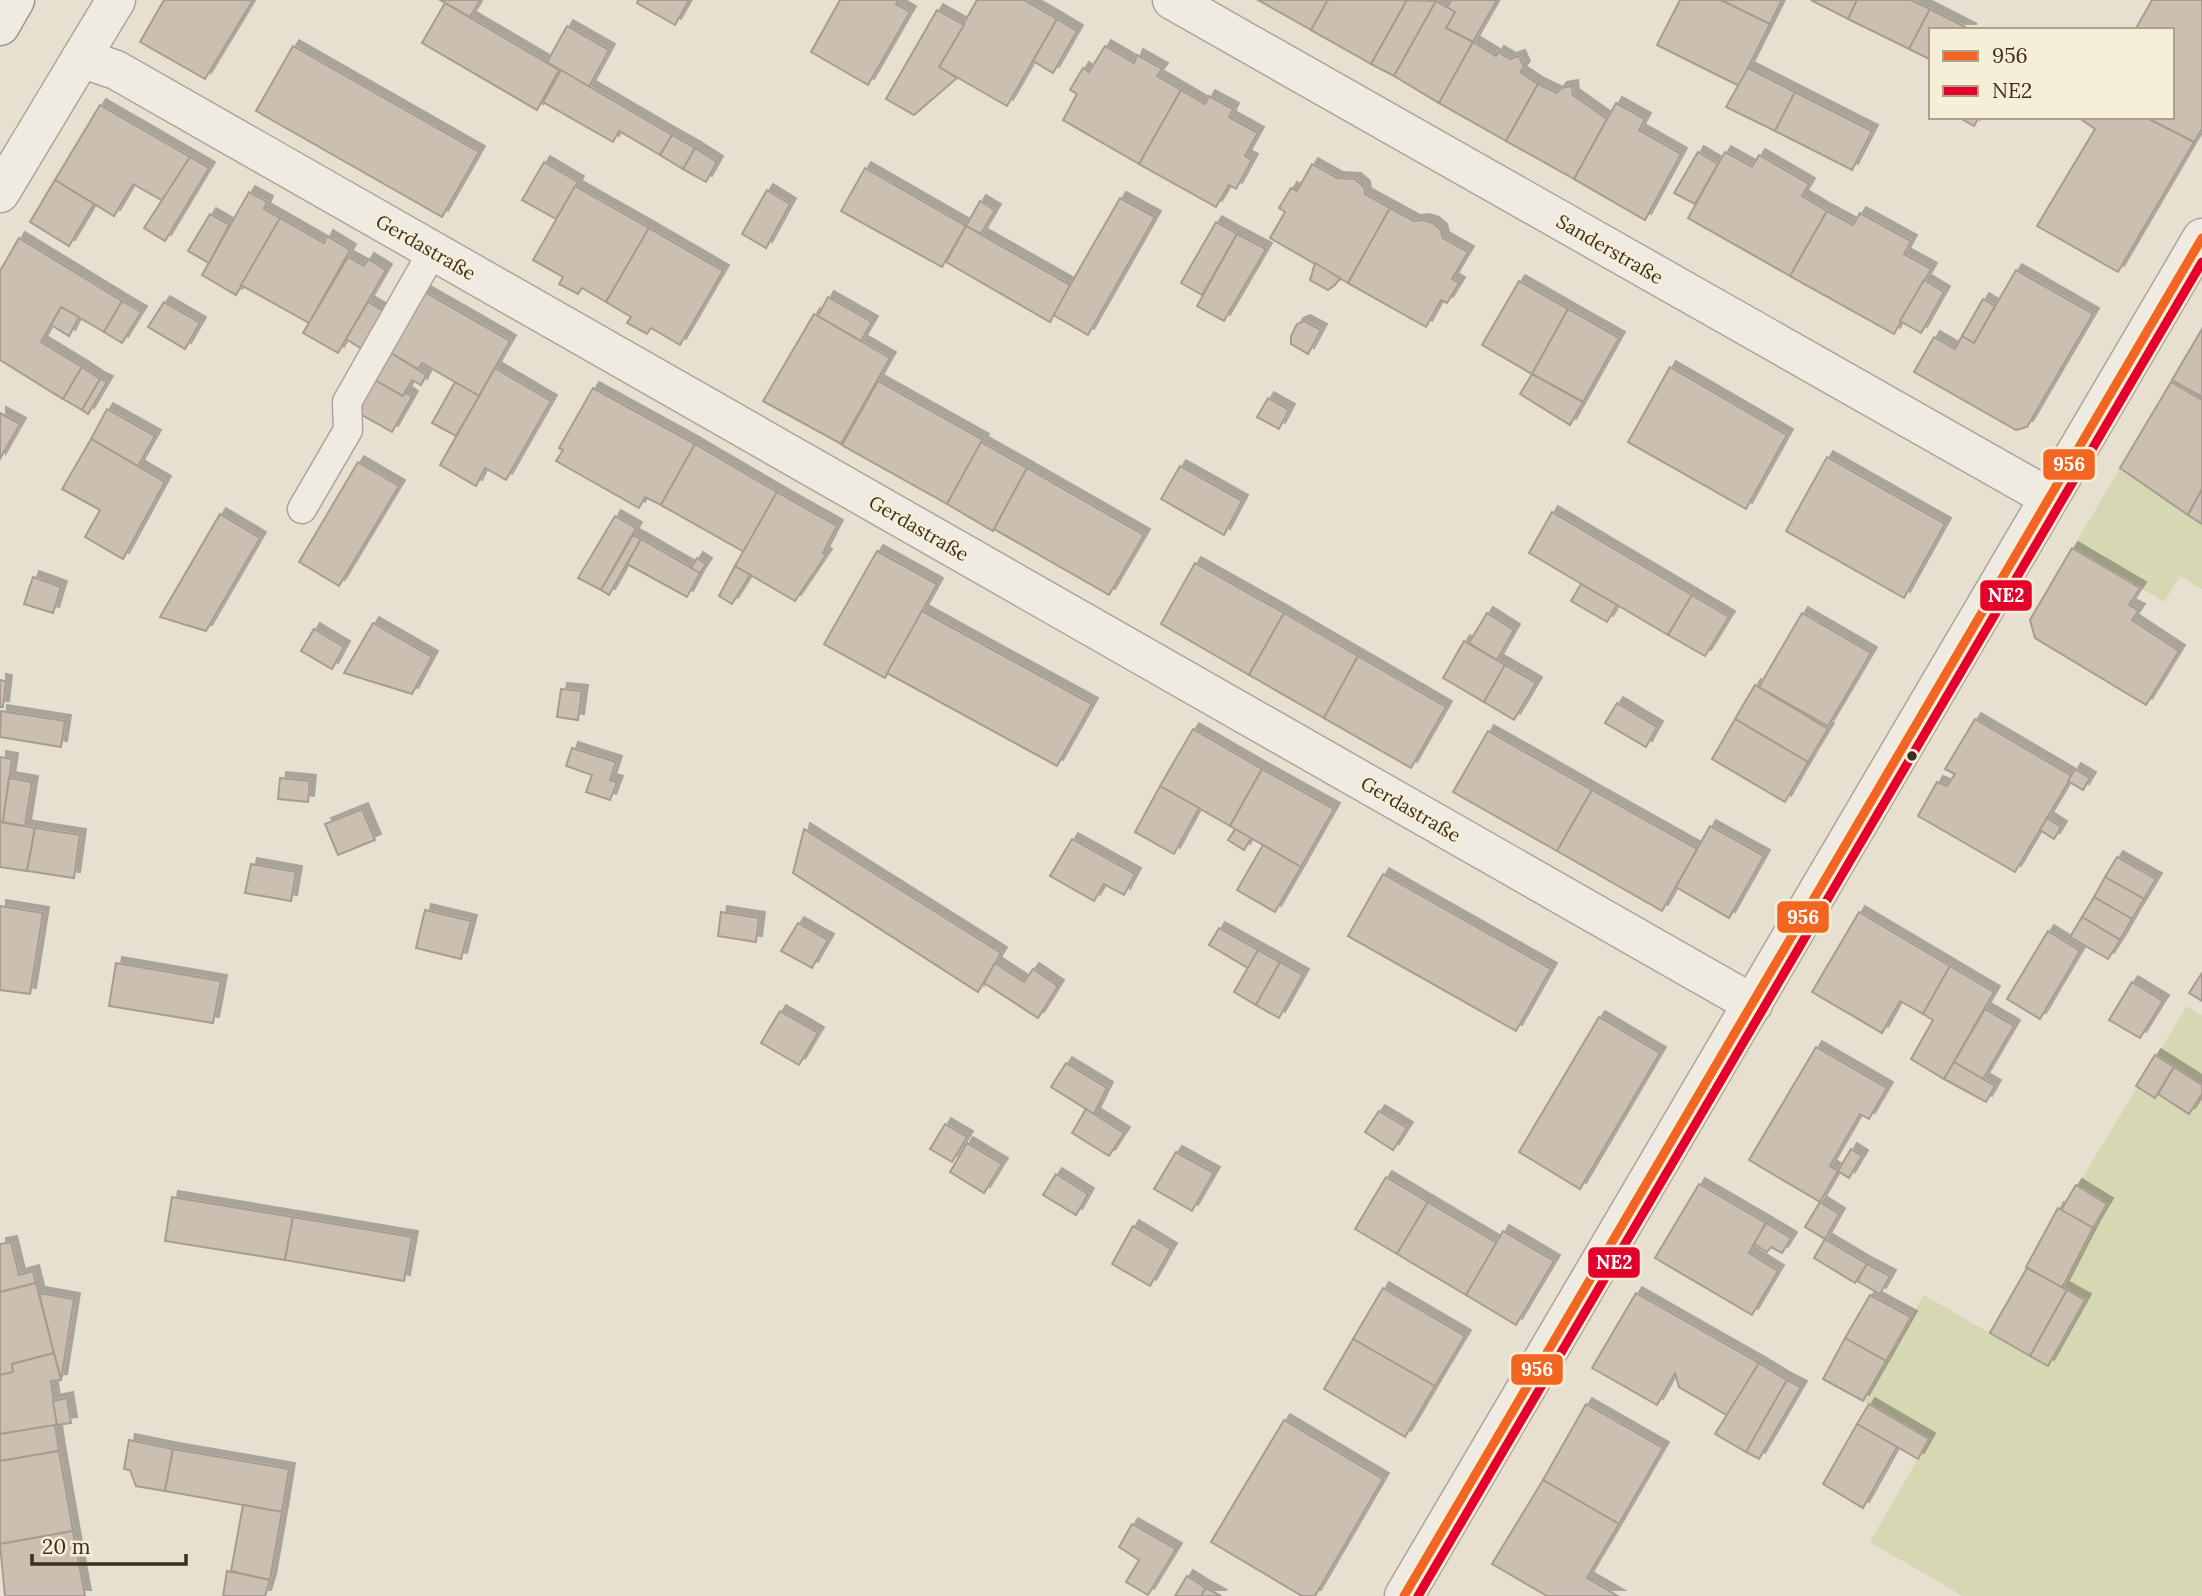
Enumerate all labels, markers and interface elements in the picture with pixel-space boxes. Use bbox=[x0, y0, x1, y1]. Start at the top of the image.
legend bbox=[1929, 28, 2174, 119]
text: 956 bbox=[1992, 42, 2028, 69]
text: NE2 bbox=[1992, 77, 2032, 104]
street label: Gerdastraße bbox=[372, 209, 480, 285]
street label: Sanderstraße bbox=[1552, 209, 1668, 289]
line badge: 956 bbox=[2042, 448, 2096, 481]
text: 956 bbox=[2053, 452, 2085, 476]
street label: Gerdastraße bbox=[865, 490, 973, 566]
line badge: NE2 bbox=[1979, 579, 2033, 612]
text: NE2 bbox=[1988, 583, 2024, 607]
unlabelled marker bbox=[1905, 749, 1919, 763]
street label: Gerdastraße bbox=[1357, 771, 1465, 847]
line badge: 956 bbox=[1776, 900, 1830, 934]
text: 956 bbox=[1787, 905, 1819, 929]
line badge: NE2 bbox=[1587, 1246, 1641, 1279]
text: NE2 bbox=[1596, 1250, 1632, 1274]
line badge: 956 bbox=[1510, 1353, 1564, 1386]
text: 956 bbox=[1521, 1357, 1553, 1381]
scale bar bbox=[32, 1522, 186, 1566]
text: 20 m bbox=[42, 1533, 91, 1560]

